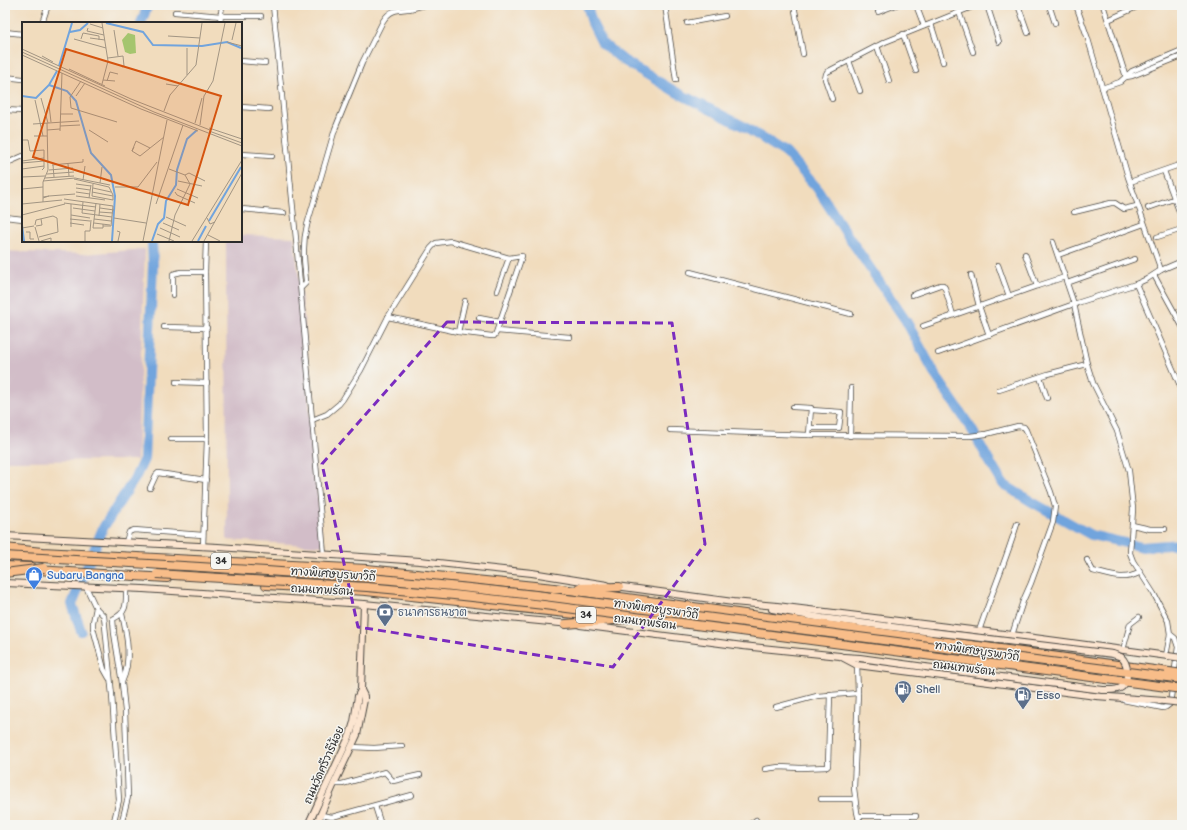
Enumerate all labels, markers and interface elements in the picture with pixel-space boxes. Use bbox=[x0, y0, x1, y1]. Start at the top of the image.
inset map bbox=[22, 22, 242, 242]
road number: 34 bbox=[211, 553, 231, 569]
street label: ทางพิเศษบูรพาวิถี bbox=[290, 564, 376, 585]
shop icon: Subaru Bangna bbox=[24, 565, 44, 590]
place label: Subaru Bangna bbox=[47, 569, 124, 582]
street label: ถนนเทพรัตน bbox=[290, 581, 354, 598]
street label: ทางพิเศษบูรพาวิถี bbox=[612, 596, 699, 623]
bank icon: ธนาคารธนชาต bbox=[375, 602, 395, 627]
place label: ธนาคารธนชาต bbox=[398, 606, 467, 619]
road number: 34 bbox=[576, 607, 596, 623]
street label: ถนนเทพรัตน bbox=[613, 611, 678, 632]
street label: ทางพิเศษบูรพาวิถี bbox=[933, 638, 1020, 665]
street label: ถนนเทพรัตน bbox=[932, 657, 997, 678]
fuel station icon: Shell bbox=[893, 679, 913, 704]
place label: Shell bbox=[916, 683, 940, 696]
fuel station icon: Esso bbox=[1013, 685, 1033, 710]
place label: Esso bbox=[1036, 689, 1060, 702]
street label: ถนนวัดศรีวารีน้อย bbox=[300, 724, 347, 806]

